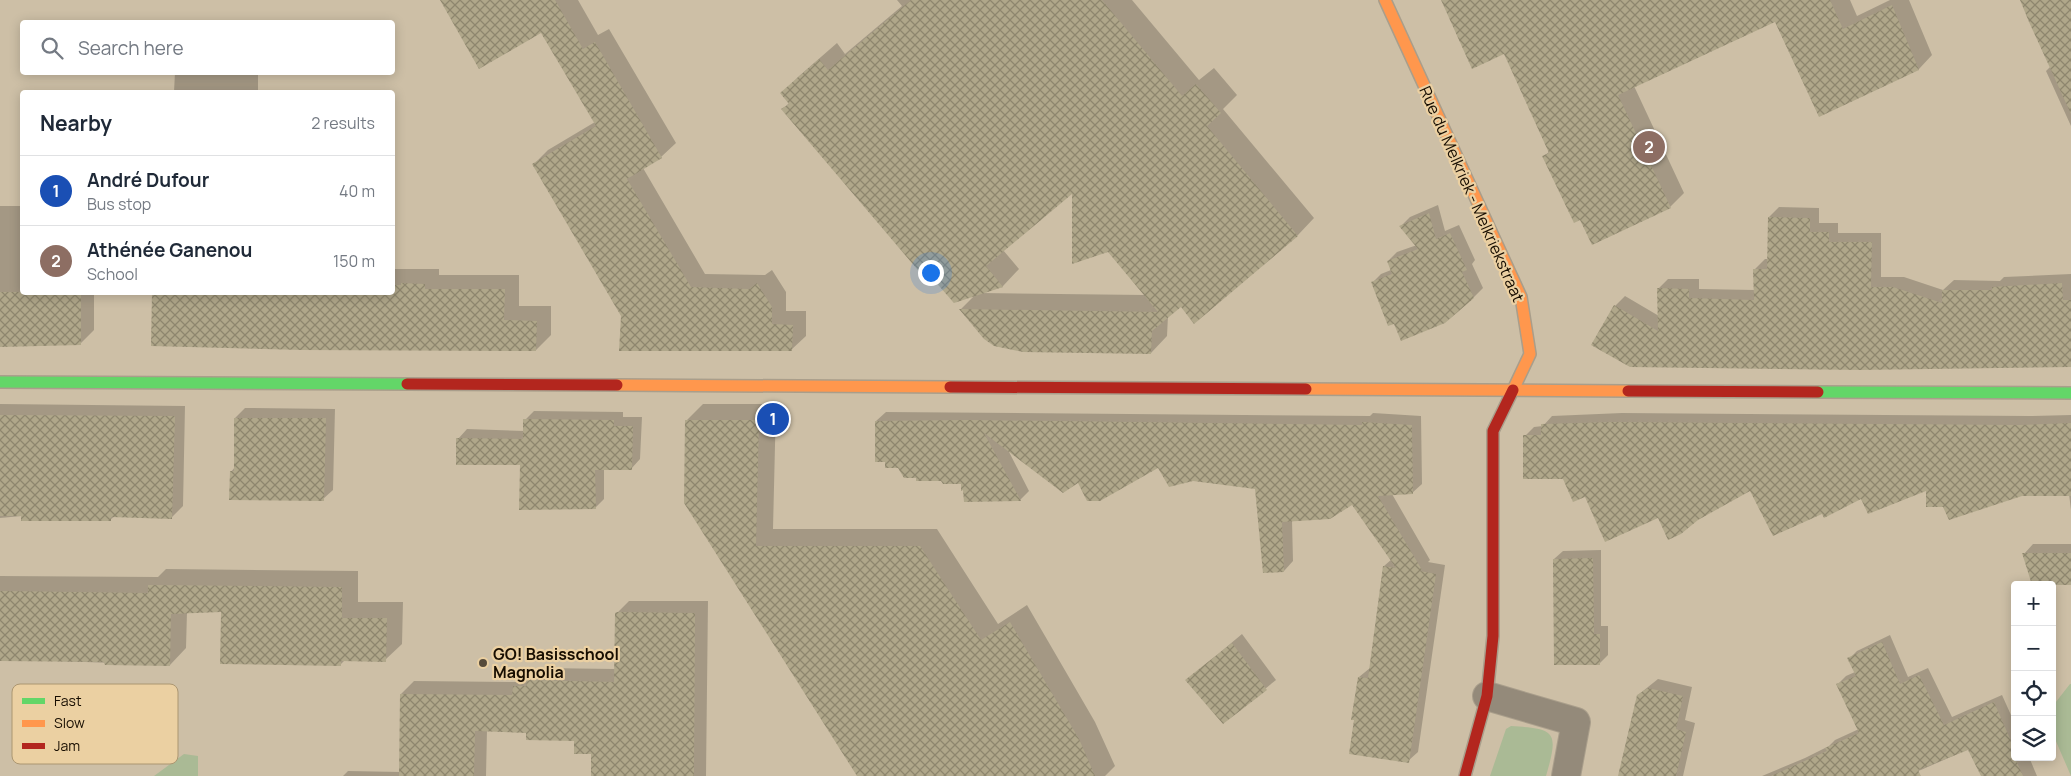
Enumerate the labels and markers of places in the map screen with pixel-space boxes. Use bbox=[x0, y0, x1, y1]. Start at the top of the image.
pin: 2 bbox=[1633, 128, 1665, 166]
pin: 1 bbox=[757, 400, 789, 438]
place label: GO! Basisschool Magnolia bbox=[493, 643, 619, 683]
marker: GO! Basisschool Magnolia bbox=[477, 657, 489, 669]

